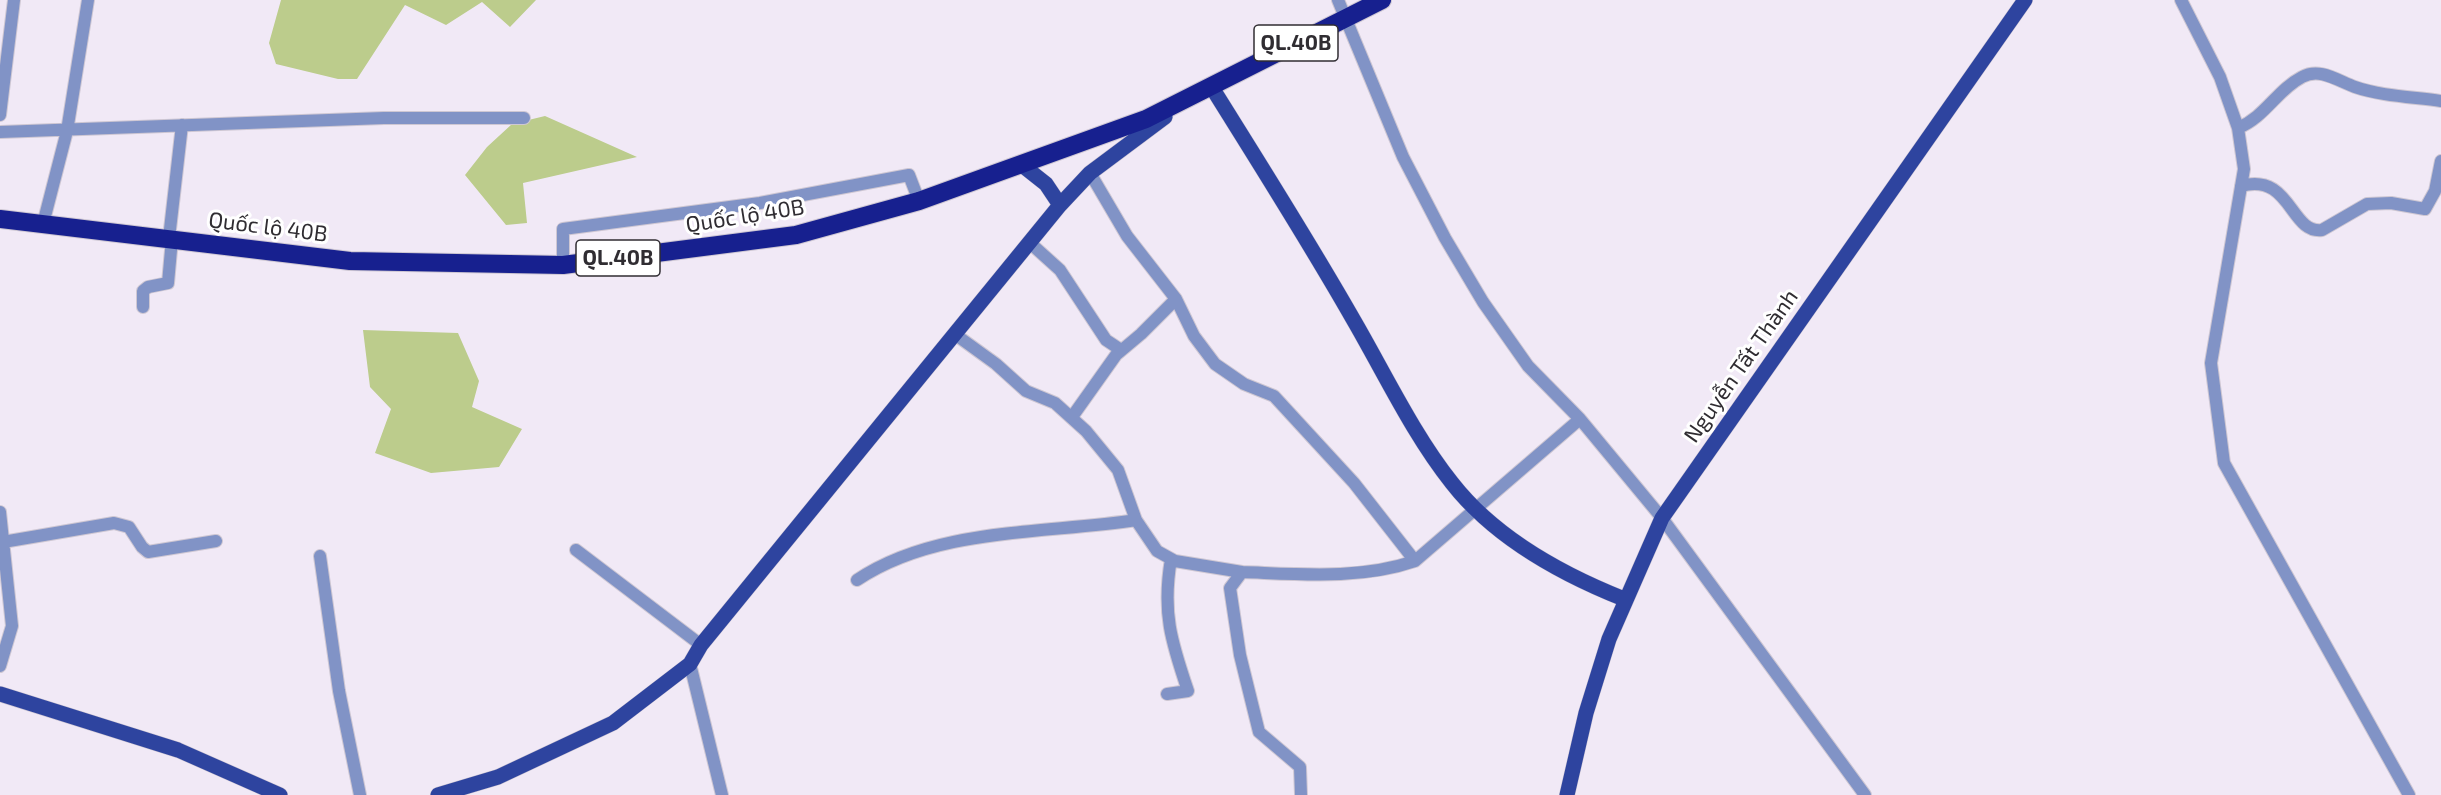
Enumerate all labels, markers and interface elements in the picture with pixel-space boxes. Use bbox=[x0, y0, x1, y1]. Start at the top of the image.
road number: QL.40B bbox=[1254, 25, 1338, 61]
street label: Quốc lộ 40B bbox=[684, 194, 806, 238]
street label: Quốc lộ 40B bbox=[207, 207, 329, 247]
road number: QL.40B bbox=[576, 240, 660, 276]
street label: Nguyễn Tất Thành bbox=[1678, 284, 1804, 448]

